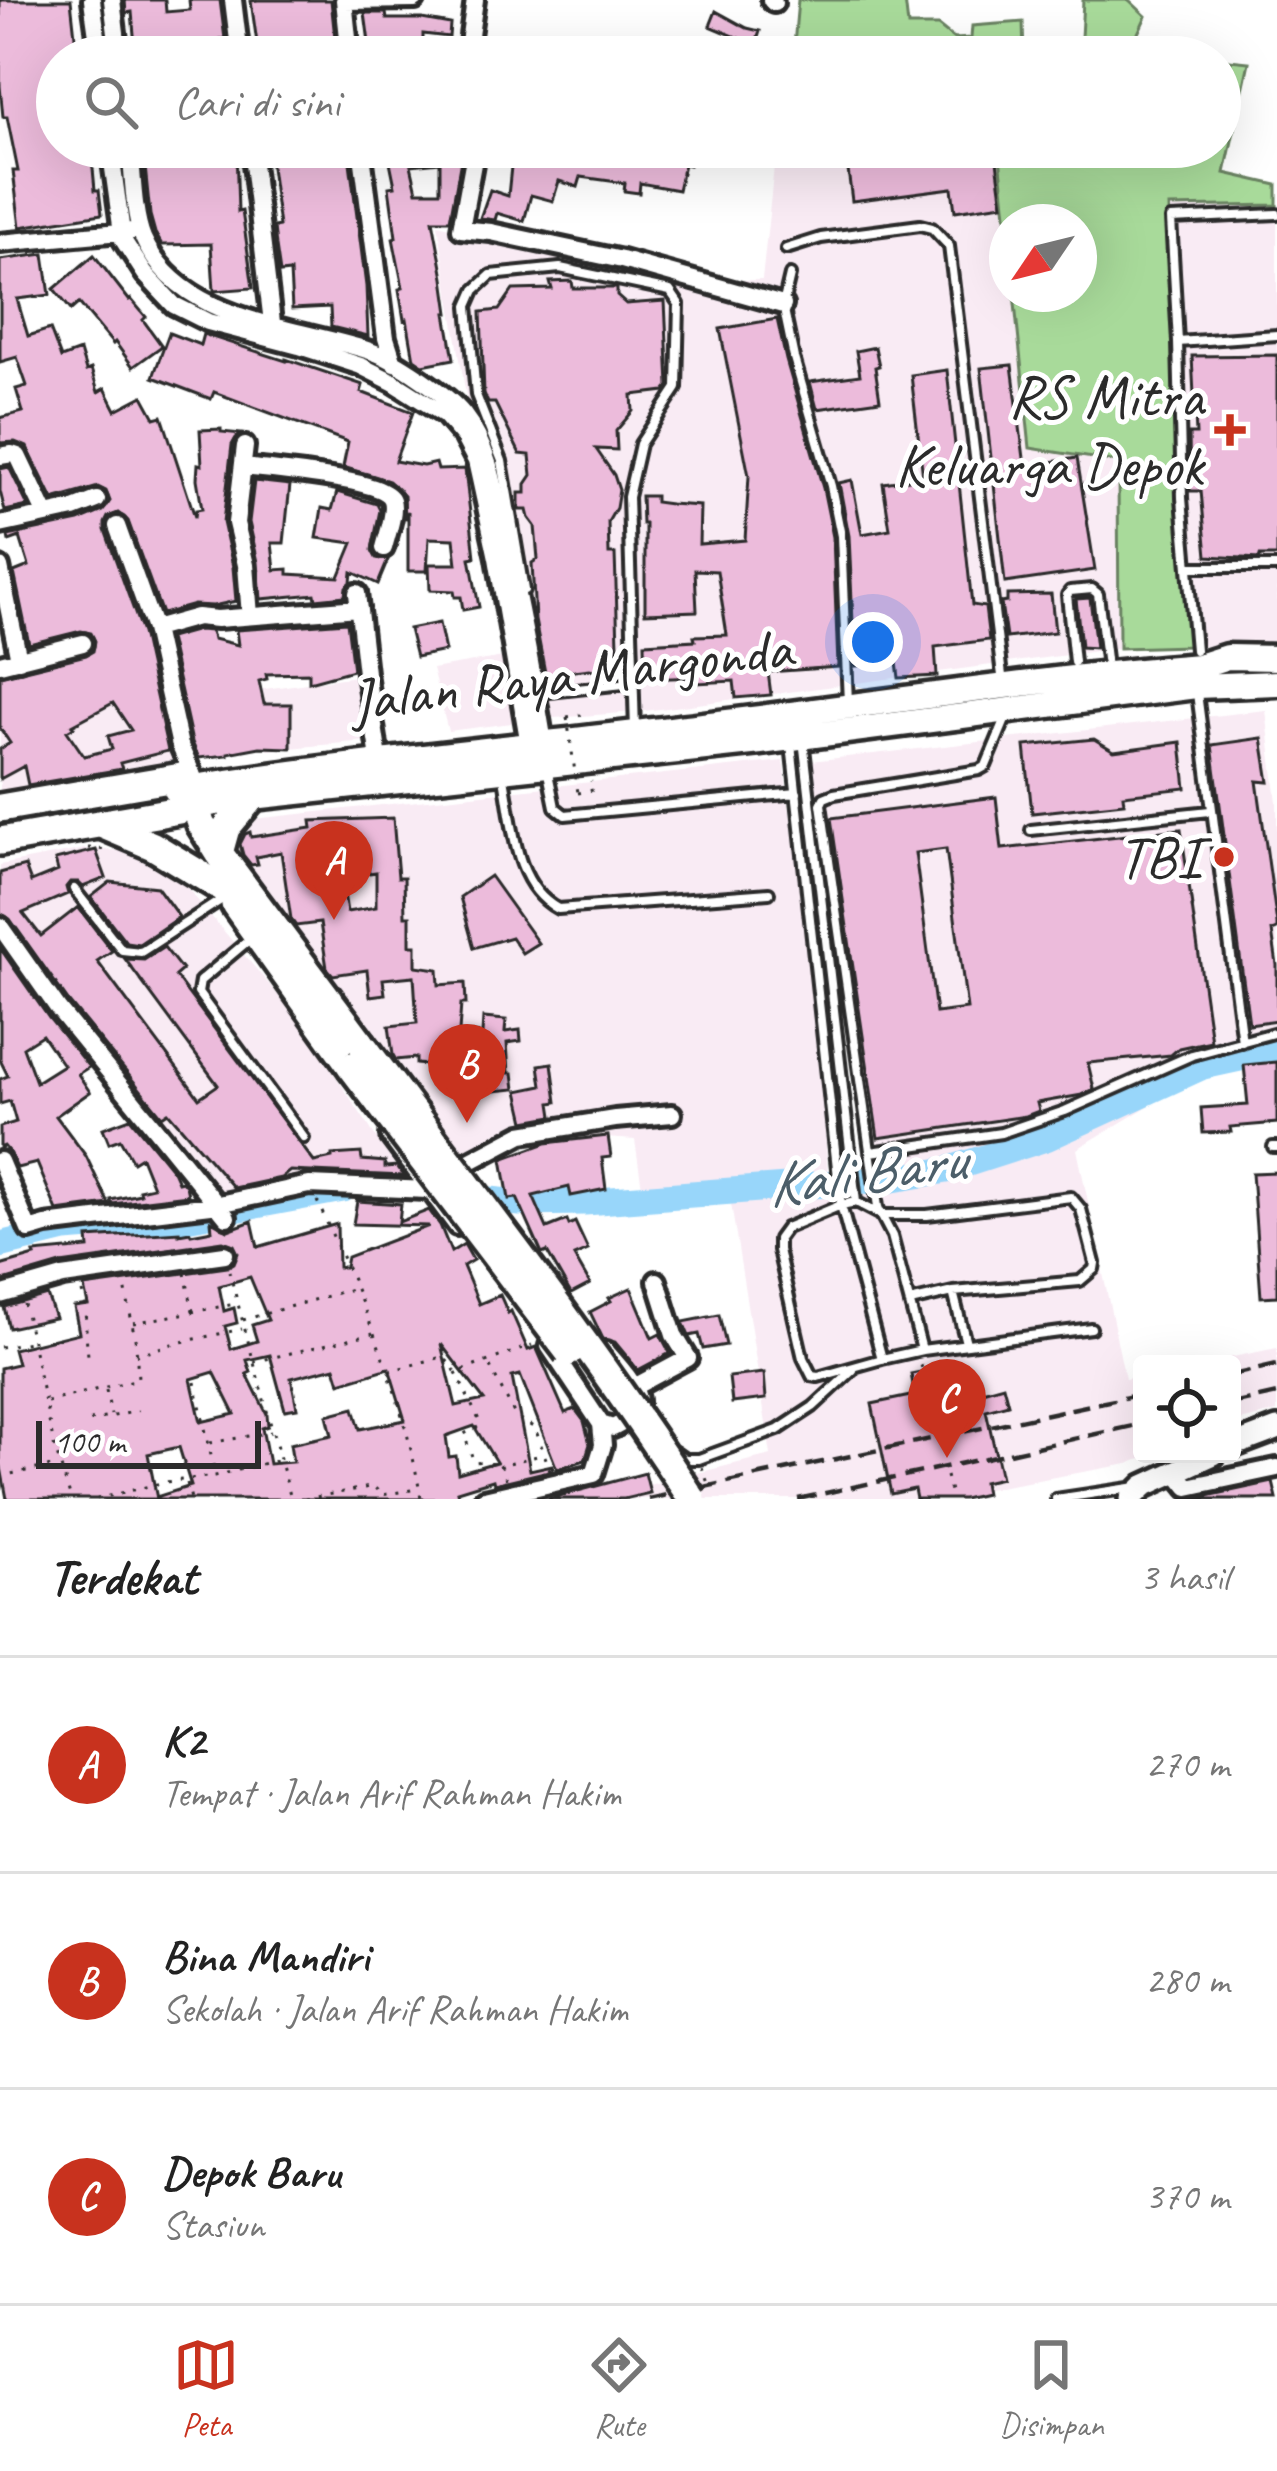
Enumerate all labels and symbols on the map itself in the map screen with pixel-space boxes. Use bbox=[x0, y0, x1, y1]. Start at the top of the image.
north arrow bbox=[989, 204, 1097, 312]
place label: RS Mitra Keluarga Depok bbox=[895, 358, 1207, 503]
marker: RS Mitra Keluarga Depok bbox=[1214, 414, 1246, 446]
street label: Jalan Raya Margonda bbox=[343, 609, 799, 739]
your location bbox=[843, 612, 903, 672]
place label: TBI bbox=[1118, 819, 1213, 895]
pin: A bbox=[295, 821, 373, 920]
marker: TBI bbox=[1211, 844, 1237, 870]
pin: B bbox=[428, 1024, 506, 1123]
water label: Kali Baru bbox=[761, 1118, 977, 1225]
pin: C bbox=[908, 1359, 986, 1458]
scale bar bbox=[36, 1415, 261, 1468]

